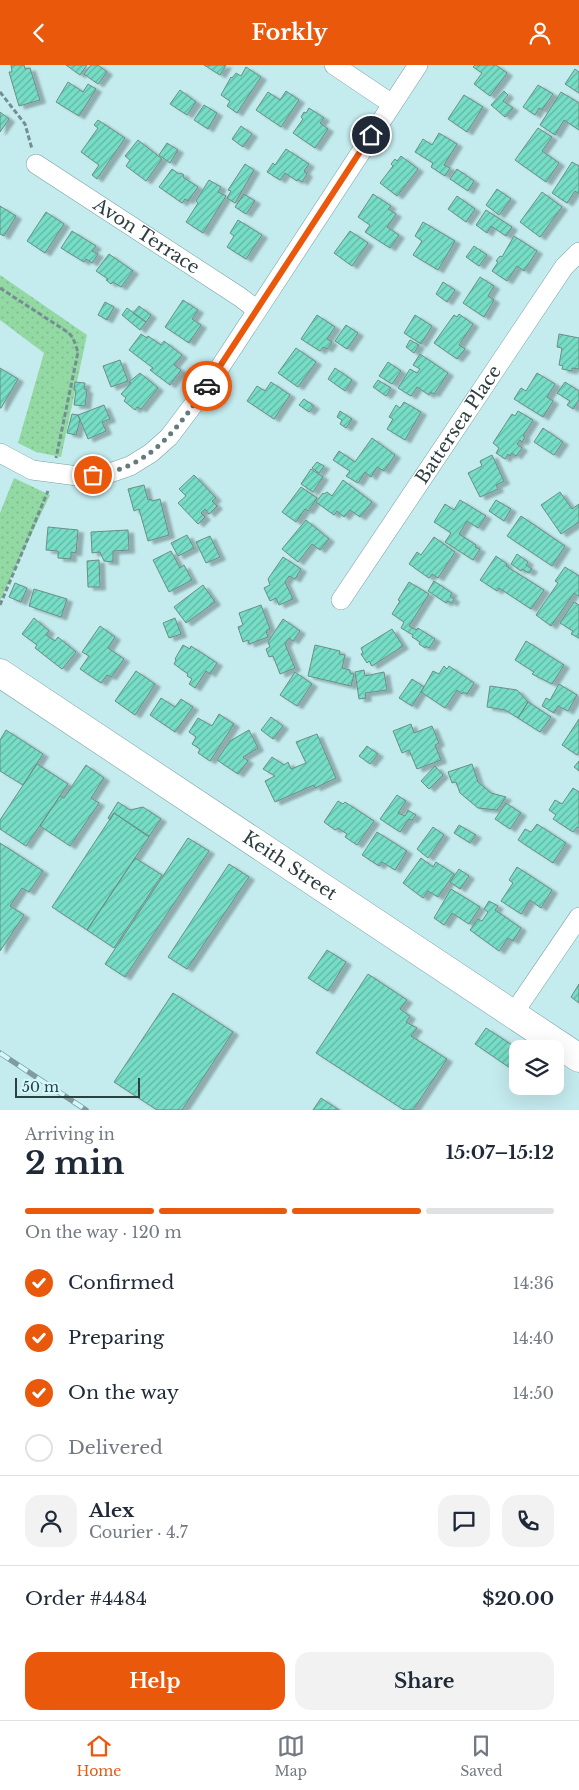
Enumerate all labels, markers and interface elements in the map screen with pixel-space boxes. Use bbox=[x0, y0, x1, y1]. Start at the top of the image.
icon: back bbox=[25, 19, 53, 47]
text: Forkly bbox=[251, 19, 328, 46]
icon: person bbox=[526, 19, 554, 47]
pin bbox=[350, 114, 392, 156]
icon: home bbox=[357, 121, 385, 149]
street label: Avon Terrace bbox=[89, 193, 204, 279]
courier bbox=[182, 361, 232, 411]
street label: Battersea Place bbox=[411, 361, 506, 488]
icon: car bbox=[193, 372, 221, 400]
pin bbox=[72, 454, 114, 496]
icon: bag bbox=[79, 461, 107, 489]
street label: Keith Street bbox=[238, 826, 341, 905]
map controls bbox=[509, 1040, 564, 1095]
button: layers bbox=[509, 1040, 564, 1095]
scale bar bbox=[15, 1075, 140, 1098]
text: 50 m bbox=[22, 1078, 59, 1096]
text: Arriving in bbox=[25, 1124, 115, 1144]
text: 15:07–15:12 bbox=[446, 1141, 554, 1164]
text: 2 min bbox=[25, 1143, 125, 1183]
text: On the way · 120 m bbox=[25, 1222, 182, 1242]
icon: check bbox=[25, 1269, 53, 1297]
text: Confirmed bbox=[68, 1271, 174, 1294]
text: 14:36 bbox=[513, 1273, 554, 1293]
icon: check bbox=[25, 1324, 53, 1352]
text: Preparing bbox=[68, 1326, 164, 1349]
text: 14:40 bbox=[512, 1328, 554, 1348]
icon: check bbox=[25, 1379, 53, 1407]
text: On the way bbox=[68, 1381, 179, 1404]
text: 14:50 bbox=[512, 1383, 554, 1403]
text: Delivered bbox=[68, 1436, 163, 1459]
button: person bbox=[25, 1495, 77, 1547]
button: chat bbox=[438, 1495, 490, 1547]
button: phone bbox=[502, 1495, 554, 1547]
text: Alex bbox=[89, 1499, 134, 1522]
text: Courier · 4.7 bbox=[89, 1522, 188, 1542]
text: Order #4484 bbox=[25, 1587, 147, 1610]
text: $20.00 bbox=[482, 1587, 554, 1610]
button: Help bbox=[25, 1652, 285, 1710]
button: Share bbox=[295, 1652, 554, 1710]
tab: Home bbox=[77, 1732, 121, 1780]
tab: Map bbox=[275, 1732, 307, 1780]
tab: Saved bbox=[460, 1732, 502, 1780]

